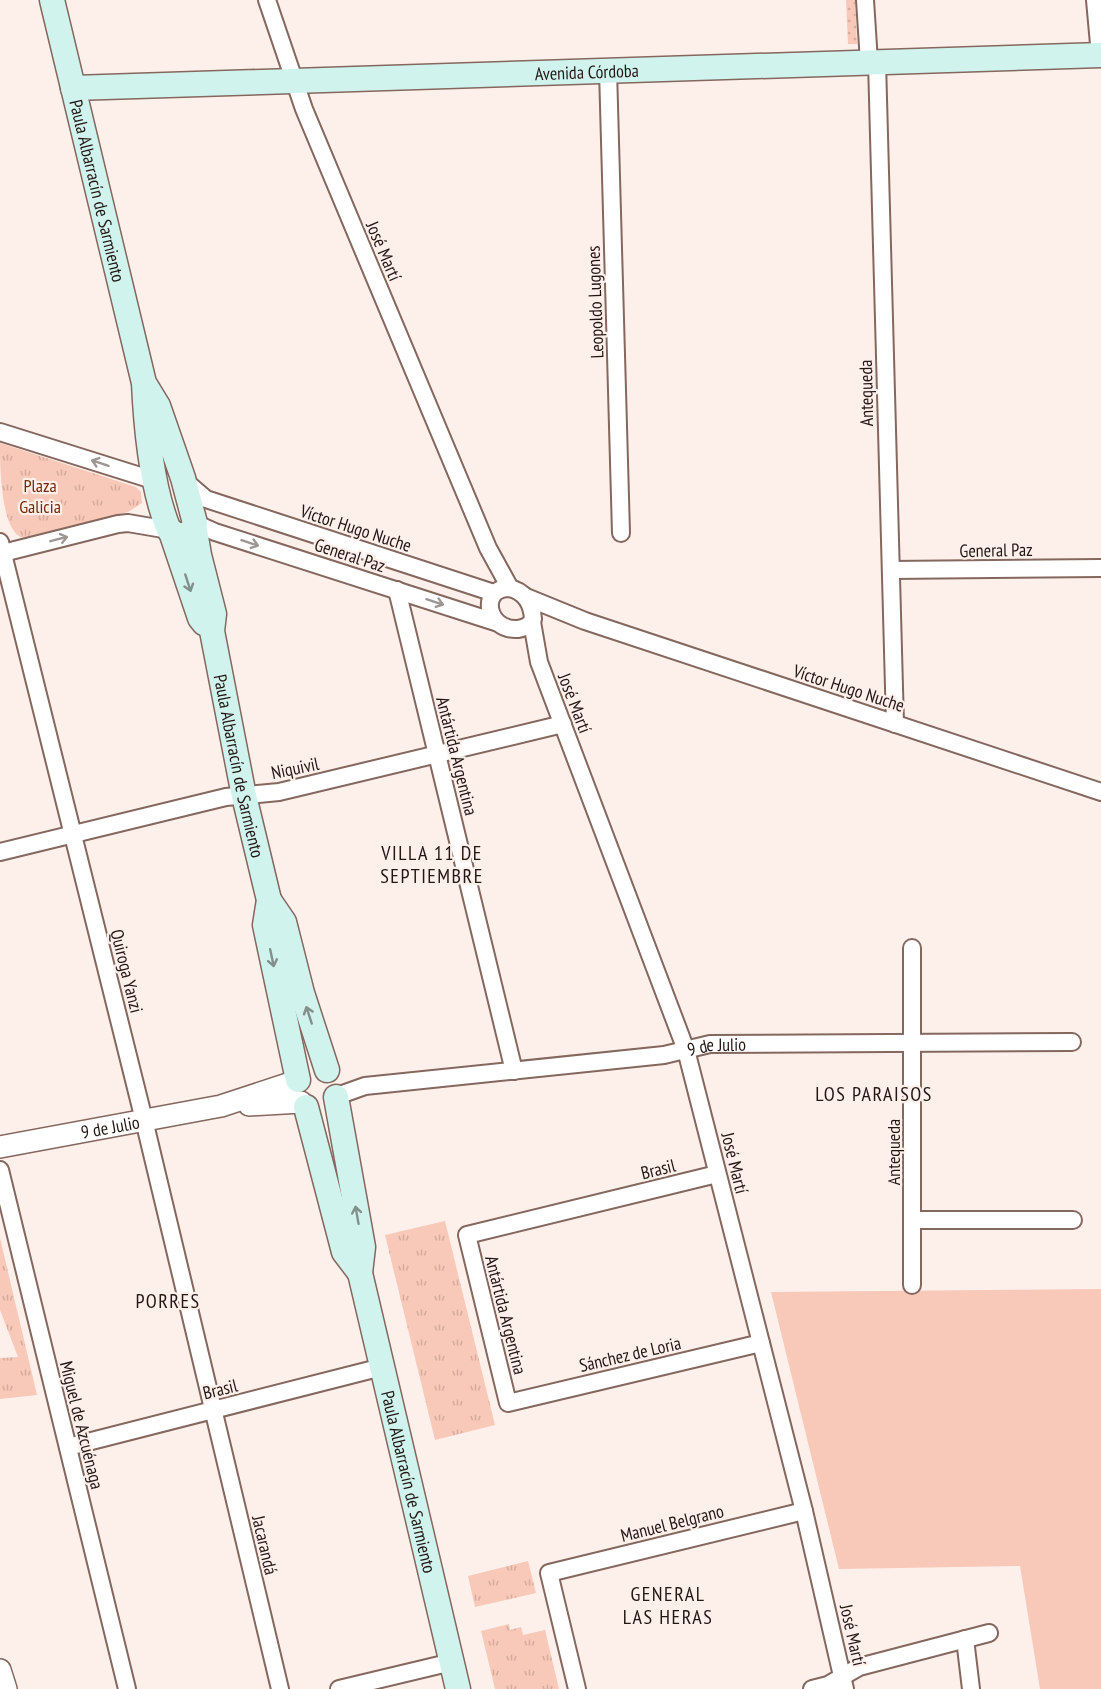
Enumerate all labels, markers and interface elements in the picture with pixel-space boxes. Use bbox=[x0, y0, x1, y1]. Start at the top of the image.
street label: Avenida Córdoba bbox=[534, 58, 639, 85]
street label: Paula Albarracín de Sarmiento bbox=[65, 97, 131, 284]
street label: José Martí bbox=[361, 217, 407, 284]
street label: Leopoldo Lugones bbox=[582, 245, 608, 359]
street label: Antequeda bbox=[854, 360, 878, 426]
one-way arrow bbox=[91, 457, 110, 468]
park label: Plaza Galicia bbox=[19, 474, 61, 518]
street label: Víctor Hugo Nuche bbox=[297, 499, 414, 557]
one-way arrow bbox=[50, 533, 69, 544]
street label: General Paz bbox=[312, 533, 388, 577]
one-way arrow bbox=[240, 538, 259, 549]
street label: General Paz bbox=[959, 538, 1033, 562]
one-way arrow bbox=[184, 573, 195, 592]
one-way arrow bbox=[425, 598, 444, 609]
street label: Víctor Hugo Nuche bbox=[790, 659, 907, 717]
street label: José Martí bbox=[553, 669, 597, 736]
street label: Paula Albarracín de Sarmiento bbox=[209, 672, 270, 860]
street label: Antártida Argentina bbox=[431, 694, 483, 818]
street label: Niquivil bbox=[269, 752, 322, 784]
district label: VILLA 11 DE SEPTIEMBRE bbox=[380, 840, 484, 889]
street label: Quiroga Yanzi bbox=[106, 927, 148, 1015]
one-way arrow bbox=[267, 948, 279, 967]
one-way arrow bbox=[303, 1006, 314, 1025]
street label: 9 de Julio bbox=[685, 1032, 746, 1061]
district label: LOS PARAISOS bbox=[815, 1081, 933, 1107]
street label: 9 de Julio bbox=[79, 1110, 141, 1143]
street label: Antequeda bbox=[882, 1119, 905, 1185]
street label: José Martí bbox=[716, 1129, 754, 1196]
street label: Brasil bbox=[638, 1153, 678, 1184]
one-way arrow bbox=[352, 1206, 363, 1226]
street label: Antártida Argentina bbox=[480, 1253, 532, 1377]
district label: PORRES bbox=[135, 1288, 201, 1314]
street label: Sánchez de Loria bbox=[577, 1331, 683, 1377]
street label: Miguel de Azcuénaga bbox=[55, 1359, 109, 1491]
street label: Brasil bbox=[200, 1373, 240, 1404]
street label: Paula Albarracín de Sarmiento bbox=[377, 1388, 442, 1575]
street label: Manuel Belgrano bbox=[618, 1499, 726, 1547]
street label: Jacarandá bbox=[247, 1512, 283, 1577]
district label: GENERAL LAS HERAS bbox=[623, 1581, 713, 1630]
street label: José Martí bbox=[835, 1601, 871, 1668]

